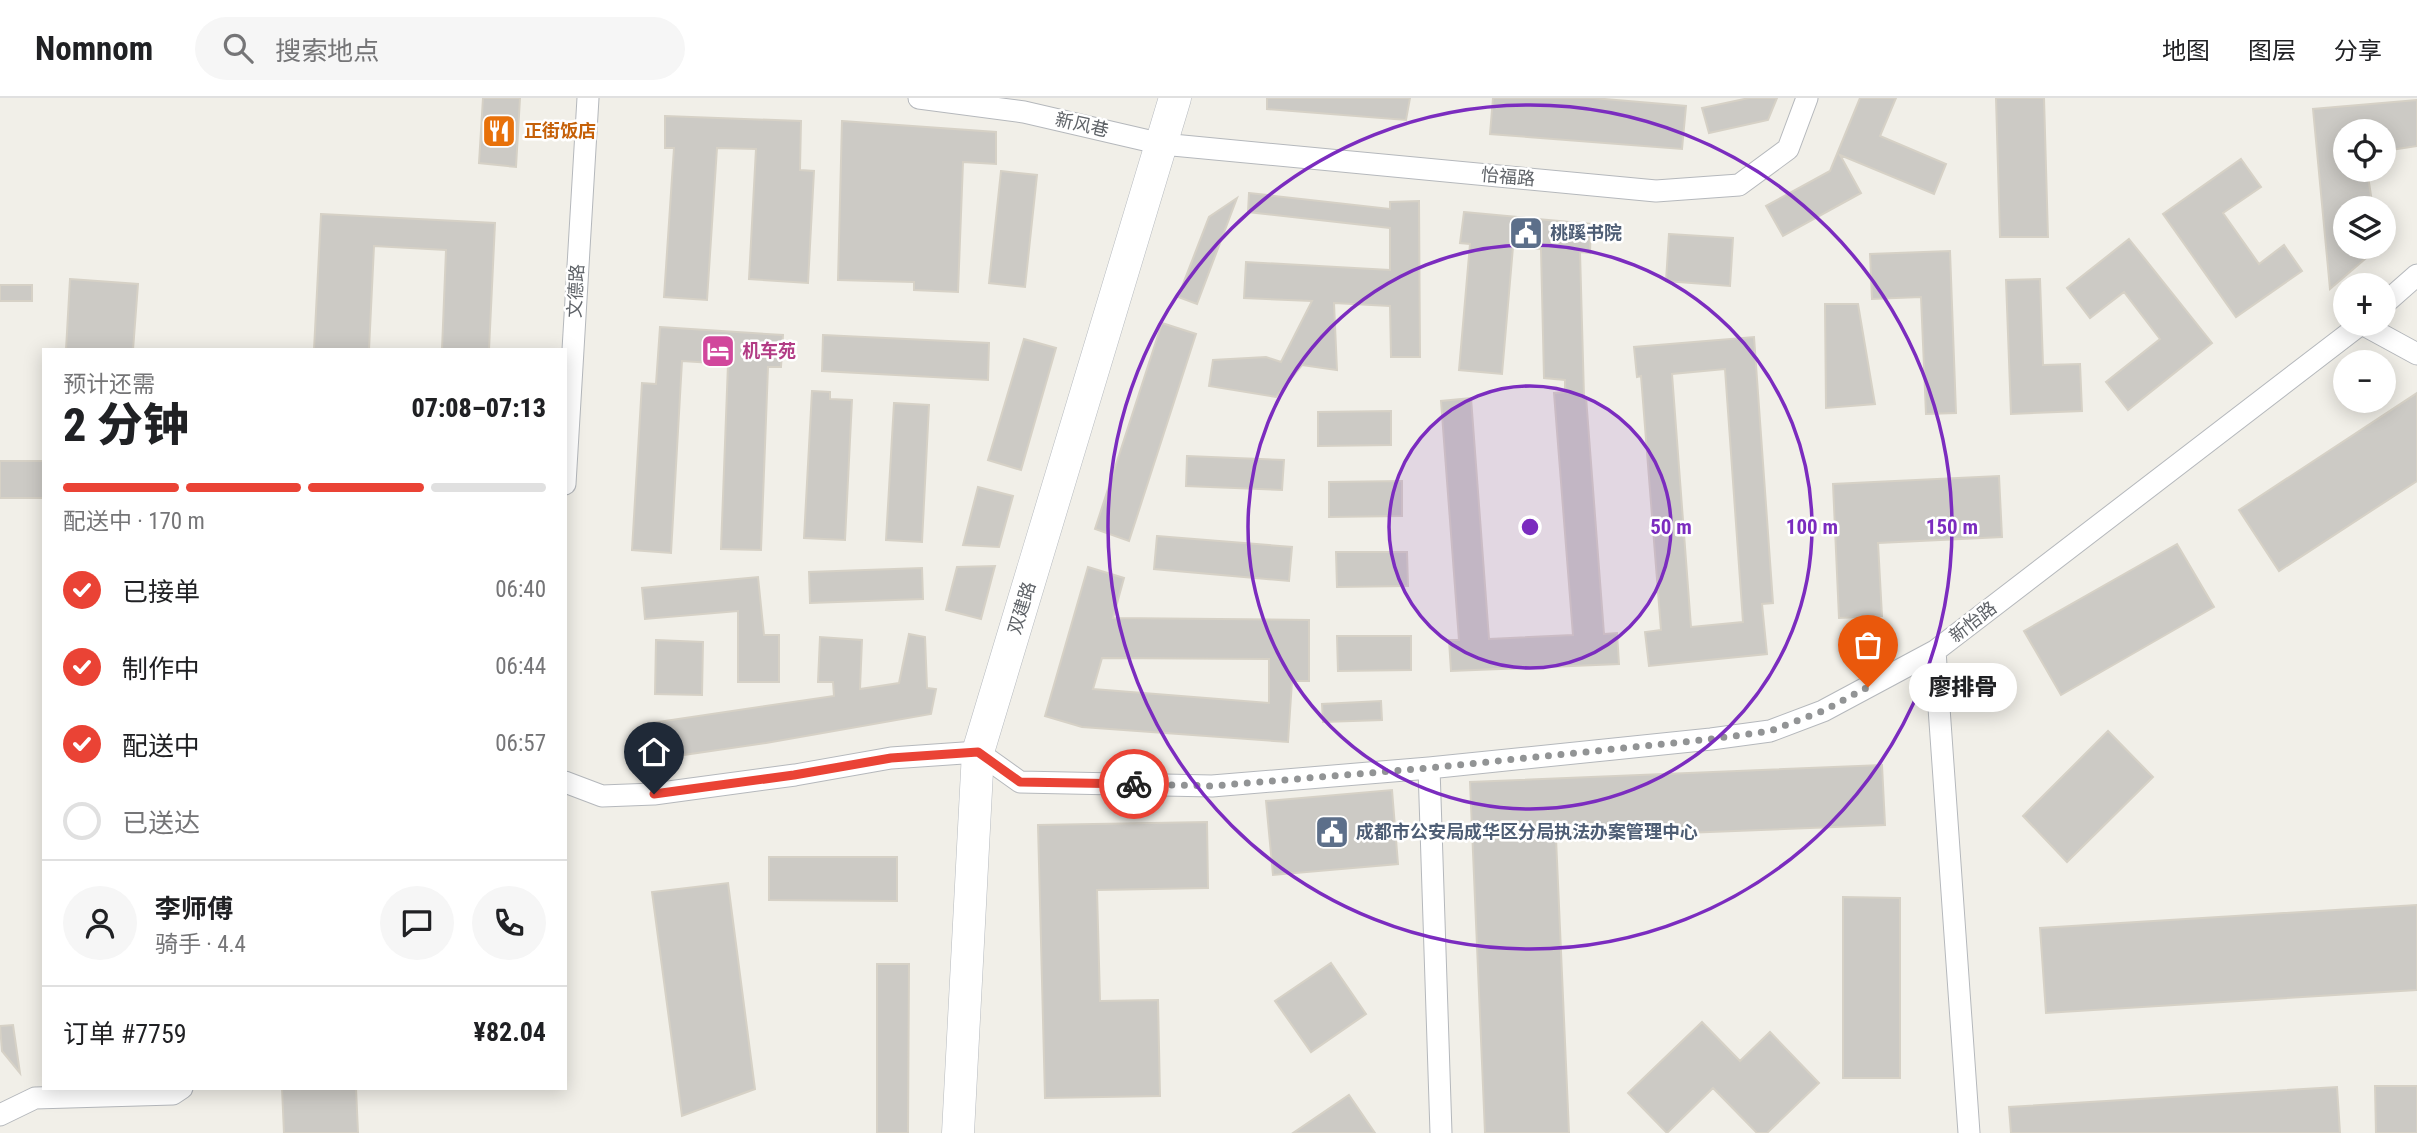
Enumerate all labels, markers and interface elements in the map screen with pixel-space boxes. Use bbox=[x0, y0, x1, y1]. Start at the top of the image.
search box bbox=[195, 17, 685, 80]
text: Nomnom bbox=[35, 29, 153, 68]
icon: search bbox=[219, 29, 257, 67]
text: 搜索地点 bbox=[275, 36, 379, 66]
text: 地图 bbox=[2162, 37, 2210, 65]
text: 图层 bbox=[2248, 37, 2296, 65]
text: 分享 bbox=[2334, 37, 2382, 65]
street label: 新风巷 bbox=[1053, 108, 1111, 141]
restaurant icon: 正街饭店 bbox=[480, 112, 518, 150]
map controls bbox=[2333, 119, 2396, 413]
button: locate bbox=[2333, 119, 2396, 182]
place label: 正街饭店 bbox=[524, 120, 596, 141]
street label: 怡福路 bbox=[1480, 164, 1536, 189]
button: layers bbox=[2333, 196, 2396, 259]
public building icon: 桃蹊书院 bbox=[1507, 214, 1545, 252]
place label: 桃蹊书院 bbox=[1550, 222, 1622, 243]
street label: 文德路 bbox=[564, 263, 587, 318]
button: + bbox=[2333, 273, 2396, 336]
hotel icon: 机车苑 bbox=[699, 332, 737, 370]
place label: 机车苑 bbox=[742, 340, 796, 361]
button: − bbox=[2333, 350, 2396, 413]
text: 预计还需 bbox=[63, 371, 155, 398]
text: 07:08–07:13 bbox=[412, 393, 546, 423]
text: 2 分钟 bbox=[63, 398, 189, 452]
text: 配送中 · 170 m bbox=[63, 508, 205, 535]
centre of rings bbox=[1518, 515, 1542, 539]
text: 50 m bbox=[1650, 515, 1692, 539]
text: 100 m bbox=[1786, 515, 1838, 539]
text: 150 m bbox=[1926, 515, 1978, 539]
icon: check bbox=[63, 571, 101, 609]
text: 06:40 bbox=[495, 576, 546, 603]
text: 已接单 bbox=[122, 577, 200, 607]
street label: 双建路 bbox=[1004, 579, 1039, 637]
street label: 新怡路 bbox=[1945, 597, 2000, 647]
pin bbox=[1838, 615, 1898, 687]
icon: bag bbox=[1849, 626, 1887, 664]
icon: check bbox=[63, 648, 101, 686]
text: 06:44 bbox=[495, 653, 546, 680]
text: 制作中 bbox=[122, 654, 200, 684]
callout: 廖排骨 bbox=[1910, 662, 2018, 712]
text: 廖排骨 bbox=[1929, 674, 1998, 701]
pin bbox=[624, 722, 684, 794]
icon: check bbox=[63, 725, 101, 763]
text: 06:57 bbox=[495, 730, 546, 757]
text: 配送中 bbox=[122, 731, 200, 761]
icon: home bbox=[635, 733, 673, 771]
courier bbox=[1099, 749, 1169, 819]
icon: bike bbox=[1115, 765, 1153, 803]
text: 已送达 bbox=[122, 808, 200, 838]
public building icon: 成都市公安局成华区分局执法办案管理中心 bbox=[1313, 813, 1351, 851]
place label: 成都市公安局成华区分局执法办案管理中心 bbox=[1356, 821, 1698, 842]
button: person bbox=[63, 886, 137, 960]
button: chat bbox=[380, 886, 454, 960]
button: phone bbox=[472, 886, 546, 960]
text: 李师傅 bbox=[155, 894, 233, 924]
text: 骑手 · 4.4 bbox=[155, 931, 246, 958]
text: ¥82.04 bbox=[474, 1017, 546, 1047]
text: 订单 #7759 bbox=[63, 1019, 187, 1049]

